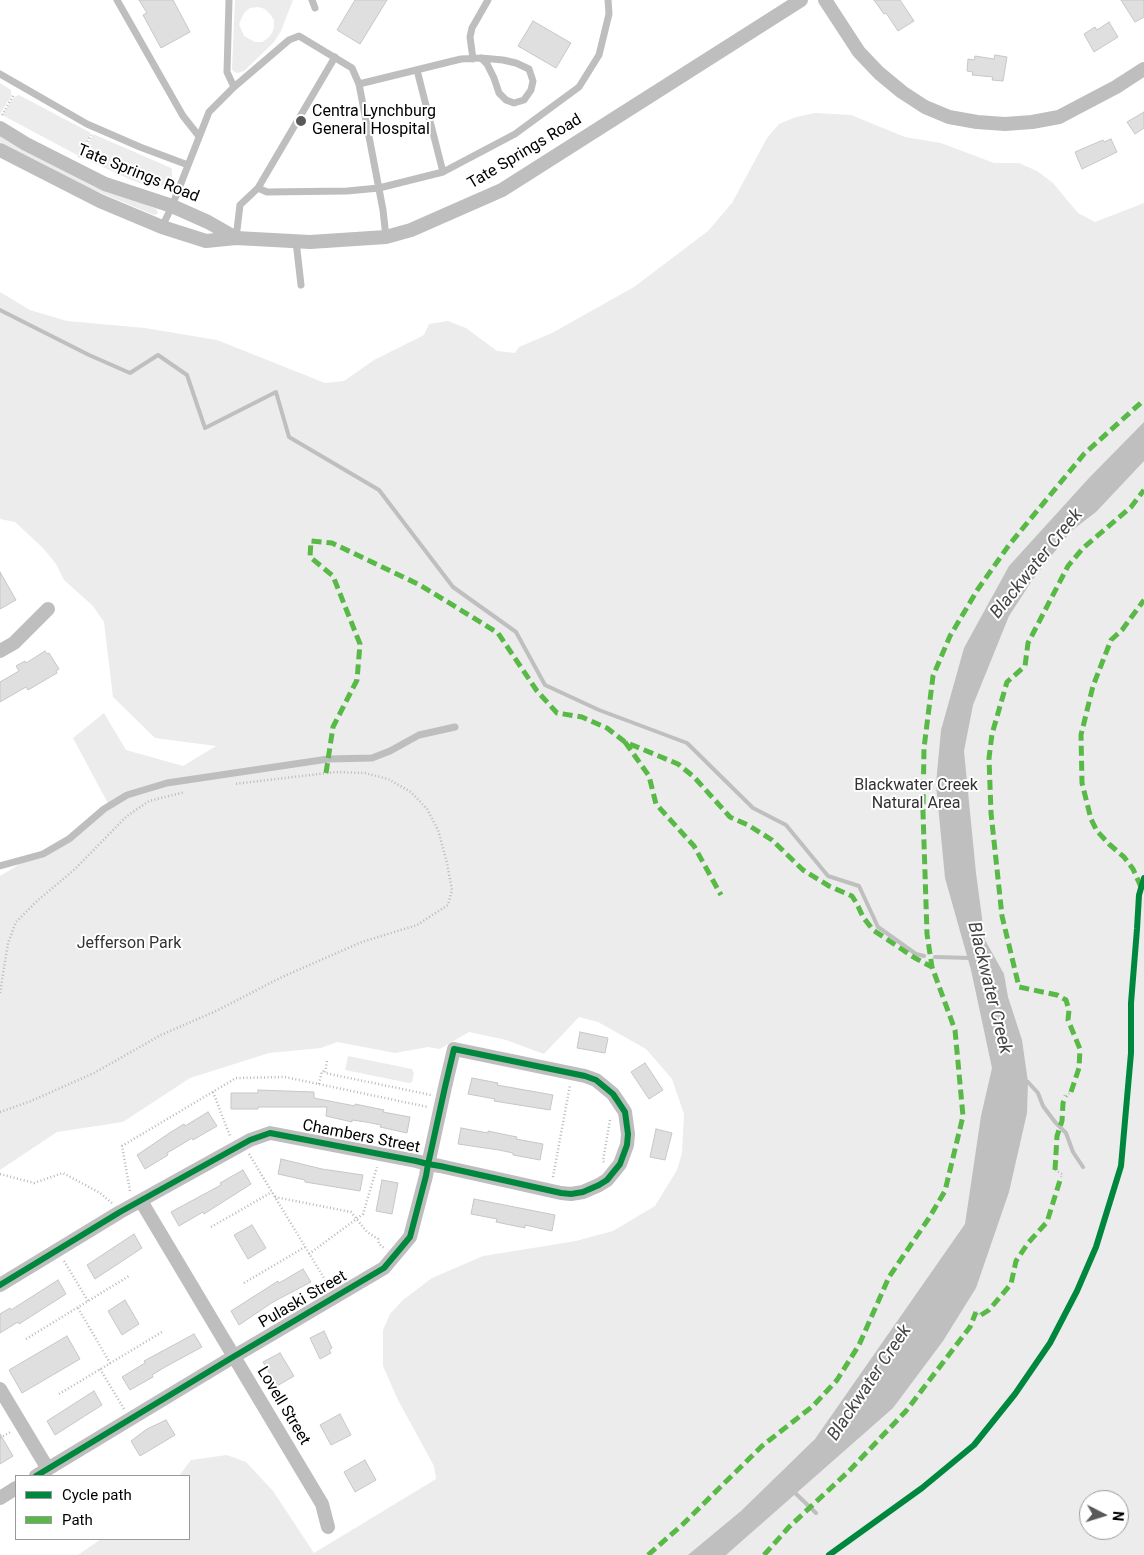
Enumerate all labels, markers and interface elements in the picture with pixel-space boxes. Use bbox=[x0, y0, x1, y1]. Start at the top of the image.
place label: Centra Lynchburg General Hospital bbox=[312, 102, 436, 140]
street label: Tate Springs Road bbox=[465, 110, 585, 194]
marker: Centra Lynchburg General Hospital bbox=[294, 114, 308, 128]
street label: Tate Springs Road bbox=[74, 141, 202, 207]
water label: Blackwater Creek bbox=[986, 505, 1088, 623]
park label: Blackwater Creek Natural Area bbox=[854, 776, 978, 814]
water label: Blackwater Creek bbox=[962, 920, 1016, 1056]
park label: Jefferson Park bbox=[77, 934, 181, 954]
street label: Chambers Street bbox=[301, 1116, 421, 1158]
street label: Pulaski Street bbox=[256, 1267, 350, 1333]
water label: Blackwater Creek bbox=[823, 1321, 917, 1445]
street label: Lovell Street bbox=[252, 1363, 314, 1449]
legend bbox=[15, 1475, 190, 1540]
text: Cycle path bbox=[62, 1486, 132, 1504]
north arrow bbox=[1079, 1490, 1129, 1540]
text: Path bbox=[62, 1511, 93, 1529]
text: N bbox=[1110, 1511, 1126, 1522]

